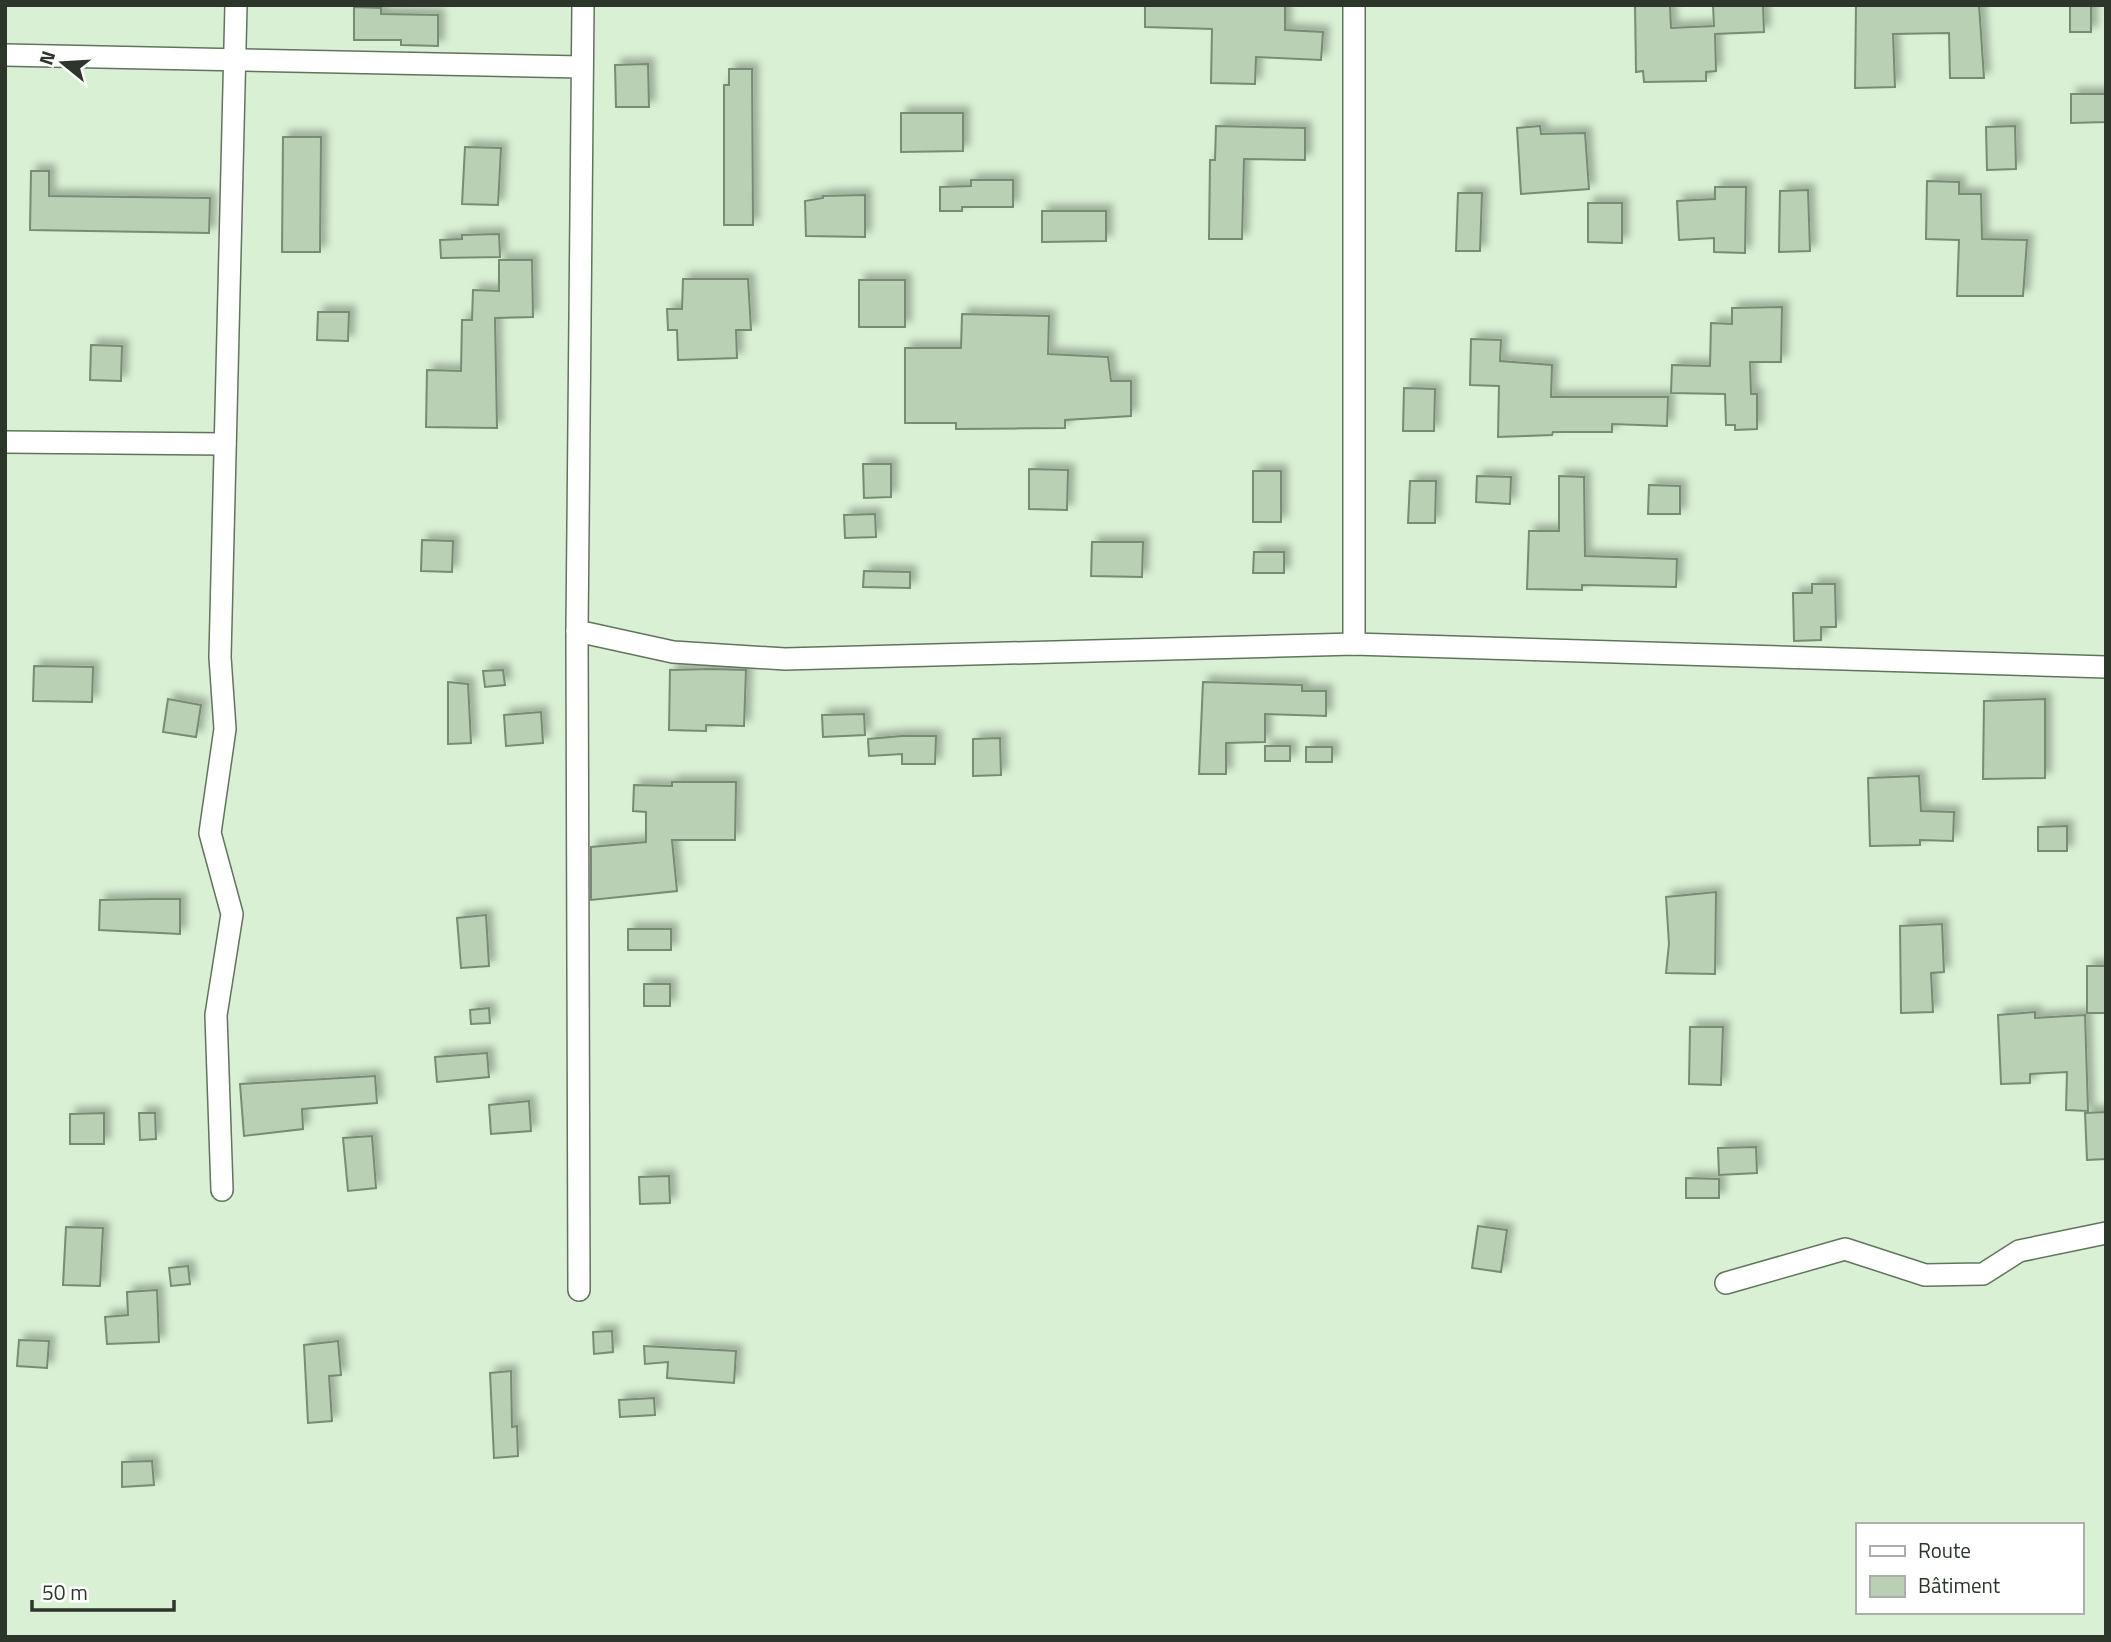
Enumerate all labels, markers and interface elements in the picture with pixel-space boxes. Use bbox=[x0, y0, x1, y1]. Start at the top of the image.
north arrow bbox=[28, 28, 98, 98]
text: N bbox=[31, 47, 62, 68]
legend bbox=[1856, 1523, 2083, 1614]
text: Route bbox=[1918, 1534, 1971, 1566]
scale bar bbox=[32, 1568, 173, 1612]
text: Bâtiment bbox=[1918, 1569, 2001, 1601]
text: 50 m bbox=[42, 1576, 88, 1608]

